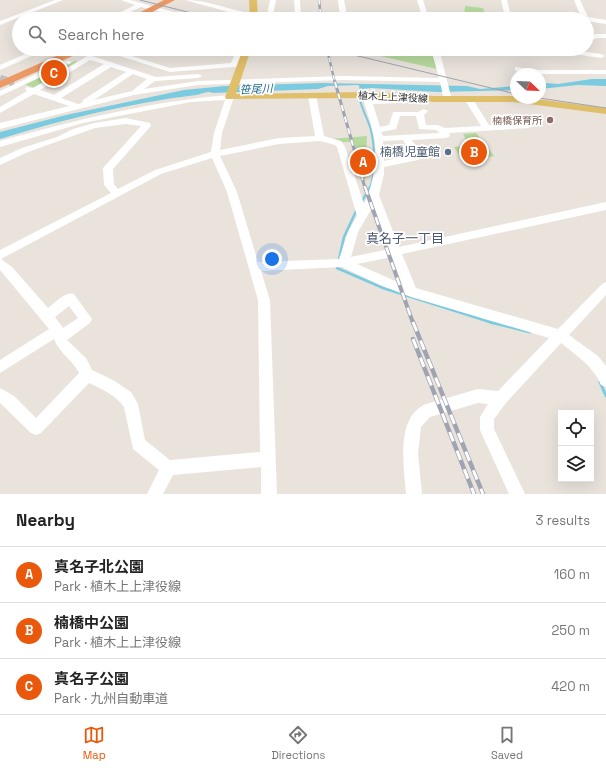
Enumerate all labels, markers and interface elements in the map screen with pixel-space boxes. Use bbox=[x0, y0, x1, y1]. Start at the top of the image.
search box bbox=[12, 12, 594, 56]
icon: search bbox=[26, 23, 48, 45]
text: Search here bbox=[58, 25, 144, 44]
pin: C bbox=[41, 58, 67, 88]
north arrow bbox=[510, 68, 546, 104]
water label: 笹尾川 bbox=[239, 81, 274, 97]
street label: 植木上上津役線 bbox=[358, 89, 428, 105]
place label: 楠橋保育所 bbox=[492, 114, 542, 127]
marker: 楠橋保育所 bbox=[545, 115, 555, 125]
pin: B bbox=[461, 137, 487, 167]
place label: 楠橋児童館 bbox=[380, 144, 440, 160]
pin: A bbox=[350, 147, 376, 177]
marker: 楠橋児童館 bbox=[443, 147, 453, 157]
district label: 真名子一丁目 bbox=[366, 230, 444, 247]
your location bbox=[262, 249, 282, 269]
map controls bbox=[558, 410, 594, 482]
button: locate bbox=[558, 410, 594, 446]
button: layers bbox=[558, 446, 594, 482]
text: Nearby bbox=[16, 509, 75, 531]
text: 3 results bbox=[536, 512, 590, 529]
text: 真名子北公園 bbox=[54, 557, 144, 576]
text: A bbox=[25, 566, 33, 583]
text: 160 m bbox=[554, 566, 590, 583]
text: Park · 植木上上津役線 bbox=[54, 578, 181, 595]
text: 楠橋中公園 bbox=[54, 613, 129, 632]
text: B bbox=[25, 622, 33, 639]
text: 250 m bbox=[552, 622, 590, 639]
text: Park · 植木上上津役線 bbox=[54, 634, 181, 651]
text: 真名子公園 bbox=[54, 669, 129, 688]
text: C bbox=[25, 678, 33, 695]
text: 420 m bbox=[551, 678, 590, 695]
text: Park · 九州自動車道 bbox=[54, 690, 168, 707]
tab: Map bbox=[83, 724, 106, 762]
tab: Directions bbox=[271, 724, 325, 762]
tab: Saved bbox=[491, 724, 523, 762]

